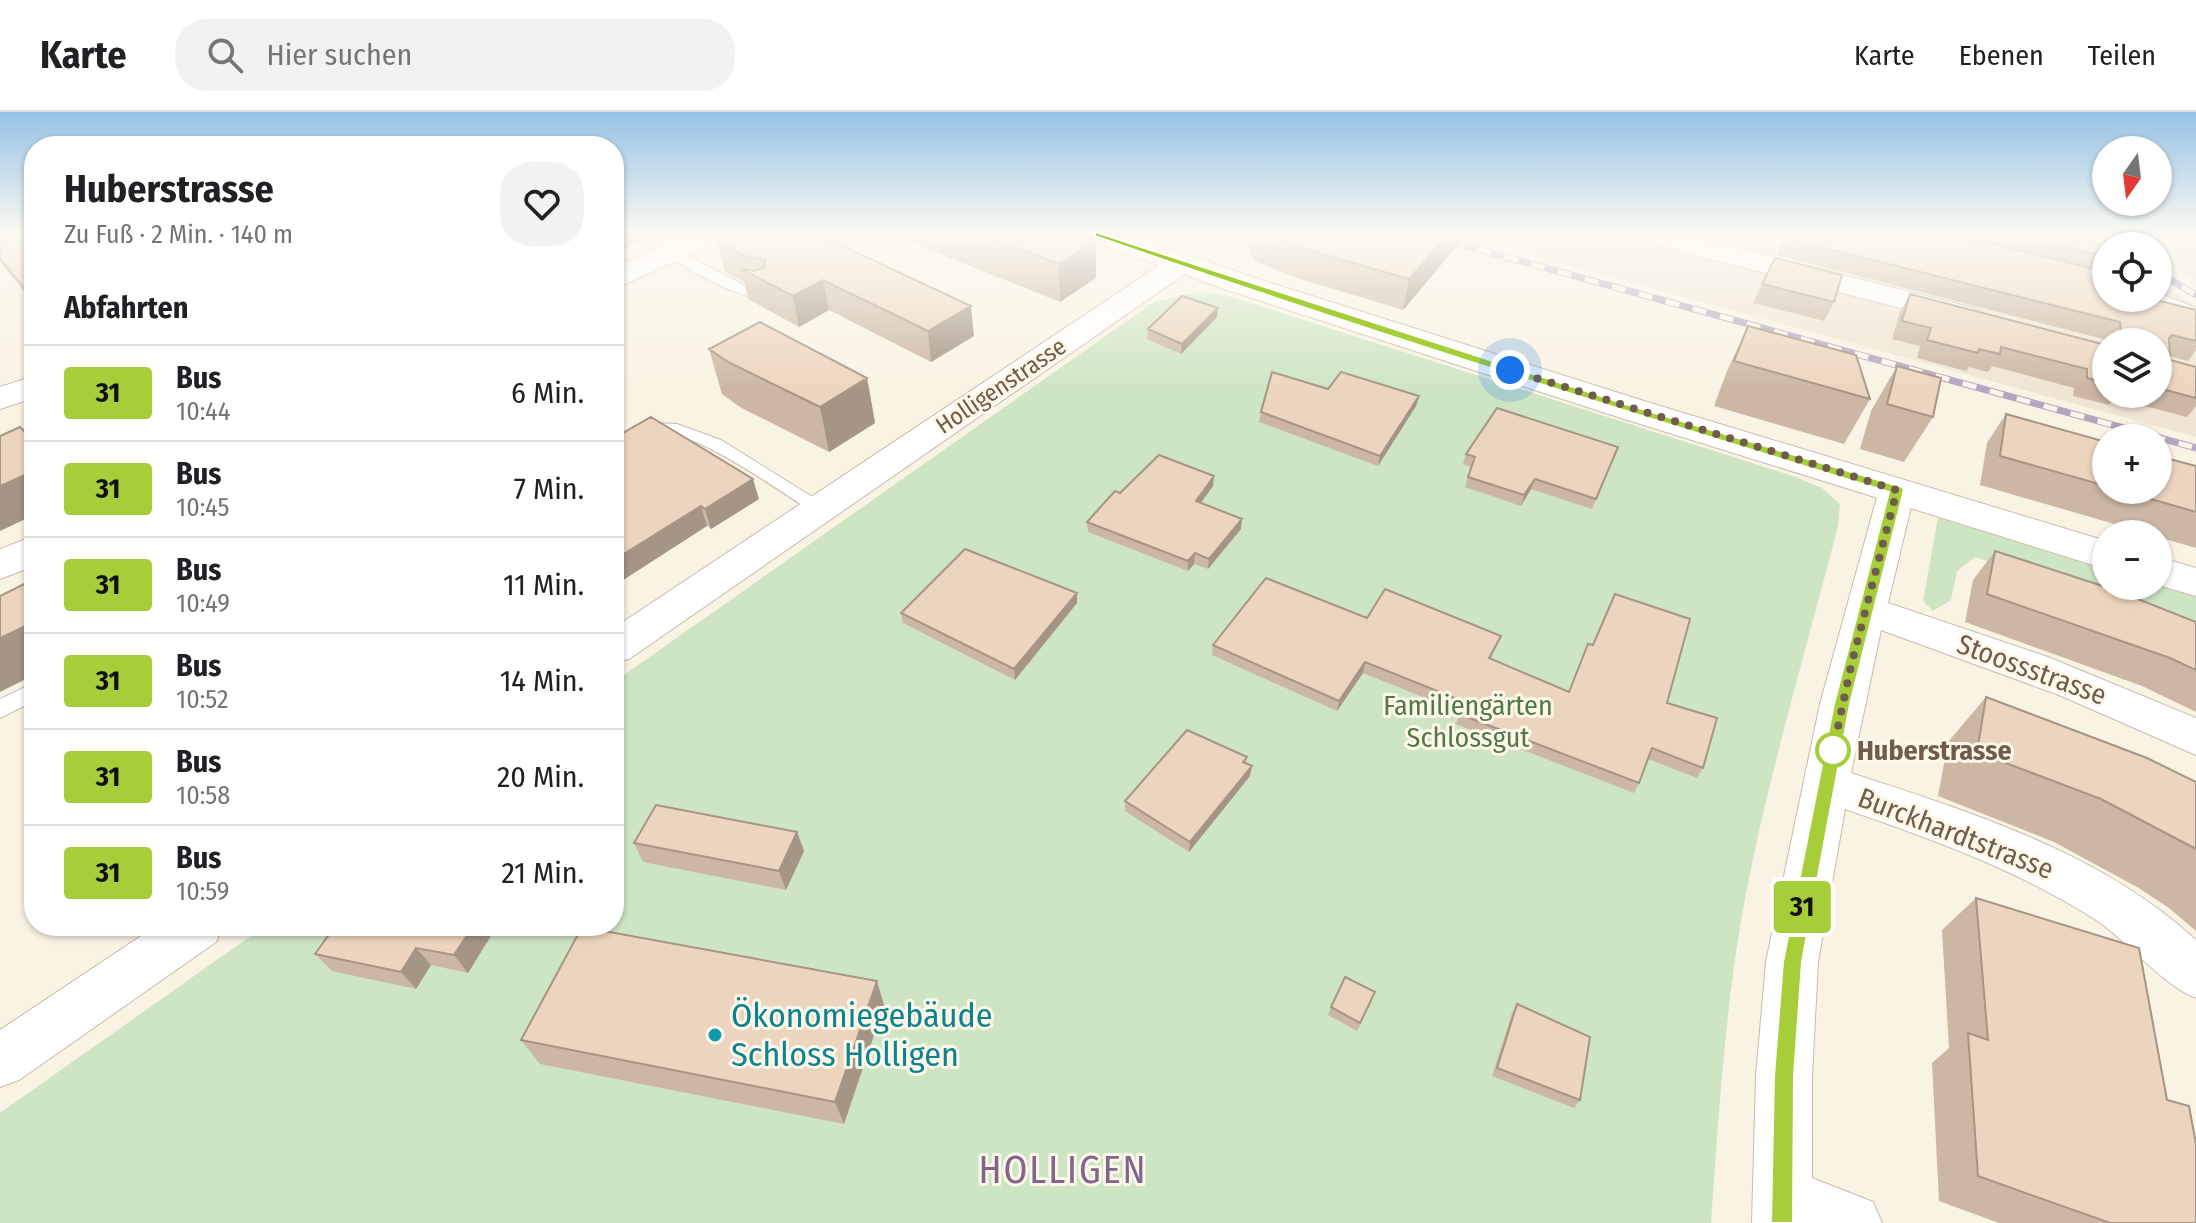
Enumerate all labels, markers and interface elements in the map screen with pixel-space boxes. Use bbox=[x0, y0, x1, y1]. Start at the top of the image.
search box bbox=[175, 19, 735, 91]
text: Karte bbox=[40, 32, 127, 78]
icon: search bbox=[203, 33, 247, 77]
text: Hier suchen bbox=[267, 37, 412, 73]
text: Karte bbox=[1854, 39, 1915, 72]
text: Ebenen bbox=[1959, 39, 2044, 72]
text: Teilen bbox=[2088, 39, 2156, 72]
north arrow bbox=[2092, 136, 2172, 216]
map controls bbox=[2092, 136, 2172, 600]
button: heart bbox=[500, 162, 584, 246]
text: Huberstrasse bbox=[64, 166, 274, 212]
text: Zu Fuß · 2 Min. · 140 m bbox=[64, 219, 293, 250]
button: locate bbox=[2092, 232, 2172, 312]
text: Abfahrten bbox=[64, 290, 188, 326]
button: layers bbox=[2092, 328, 2172, 408]
street label: Holligenstrasse bbox=[931, 332, 1071, 440]
your location bbox=[1490, 350, 1530, 390]
text: Bus bbox=[176, 360, 221, 396]
text: 6 Min. bbox=[511, 375, 584, 411]
text: 31 bbox=[96, 376, 120, 409]
text: 10:44 bbox=[176, 396, 230, 427]
button: + bbox=[2092, 424, 2172, 504]
text: Bus bbox=[176, 456, 221, 492]
text: 7 Min. bbox=[514, 471, 584, 507]
text: 31 bbox=[96, 472, 120, 505]
text: 10:45 bbox=[176, 492, 229, 523]
button: − bbox=[2092, 520, 2172, 600]
text: Bus bbox=[176, 552, 221, 588]
text: 11 Min. bbox=[503, 567, 584, 603]
text: 31 bbox=[96, 568, 120, 601]
text: 10:49 bbox=[176, 588, 230, 619]
street label: Stoossstrasse bbox=[1953, 627, 2111, 712]
text: Bus bbox=[176, 648, 221, 684]
text: 14 Min. bbox=[500, 663, 584, 699]
text: 31 bbox=[96, 664, 120, 697]
text: 10:52 bbox=[176, 684, 228, 715]
park label: Familiengärten Schlossgut bbox=[1383, 689, 1553, 754]
marker: Huberstrasse bbox=[1816, 733, 1850, 767]
place label: Huberstrasse bbox=[1857, 734, 2012, 767]
text: Bus bbox=[176, 744, 221, 780]
text: 20 Min. bbox=[497, 759, 584, 795]
text: 31 bbox=[96, 760, 120, 793]
text: 10:58 bbox=[176, 780, 230, 811]
street label: Burckhardtstrasse bbox=[1853, 781, 2058, 886]
text: Bus bbox=[176, 840, 221, 876]
text: 21 Min. bbox=[502, 855, 584, 891]
text: 31 bbox=[96, 856, 120, 889]
text: 10:59 bbox=[176, 876, 229, 907]
line badge: 31 bbox=[1766, 881, 1838, 933]
text: 31 bbox=[1790, 890, 1814, 923]
place label: Ökonomiegebäude Schloss Holligen bbox=[731, 995, 993, 1075]
marker: Ökonomiegebäude Schloss Holligen bbox=[706, 1026, 724, 1044]
district label: HOLLIGEN bbox=[978, 1147, 1148, 1193]

